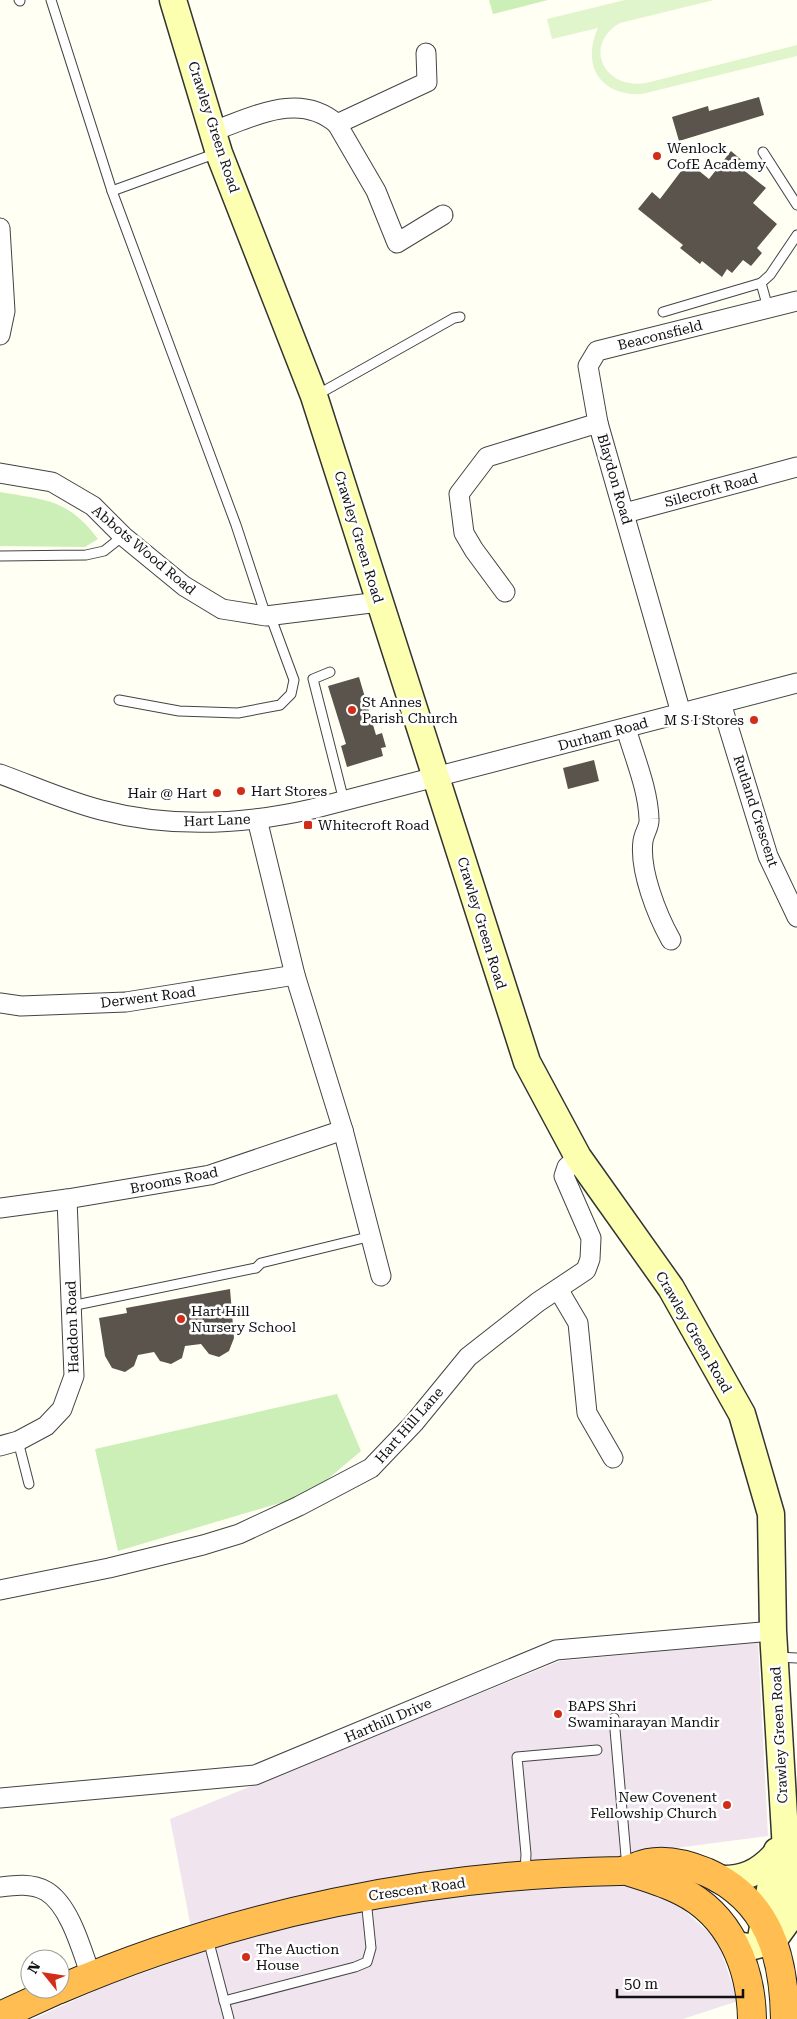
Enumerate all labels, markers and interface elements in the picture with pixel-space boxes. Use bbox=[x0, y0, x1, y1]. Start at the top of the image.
street label: Crawley Green Road bbox=[185, 59, 243, 195]
place label: Wenlock CofE Academy bbox=[667, 140, 767, 172]
marker: Wenlock CofE Academy bbox=[651, 150, 663, 162]
street label: Beaconsfield bbox=[616, 317, 704, 353]
street label: Blaydon Road bbox=[594, 432, 636, 526]
street label: Crawley Green Road bbox=[331, 469, 387, 605]
street label: Silecroft Road bbox=[663, 470, 759, 510]
street label: Abbots Wood Road bbox=[89, 502, 199, 598]
place label: St Annes Parish Church bbox=[362, 694, 458, 726]
marker: St Annes Parish Church bbox=[346, 704, 358, 716]
place label: M S I Stores bbox=[664, 712, 744, 728]
street label: Durham Road bbox=[556, 714, 650, 754]
marker: M S I Stores bbox=[748, 714, 760, 726]
street label: Rutland Crescent bbox=[730, 753, 782, 869]
place label: Hart Stores bbox=[251, 783, 327, 799]
place label: Hair @ Hart bbox=[127, 785, 207, 801]
marker: Hart Stores bbox=[235, 785, 247, 797]
marker: Hair @ Hart bbox=[211, 787, 223, 799]
street label: Hart Lane bbox=[183, 811, 251, 829]
place label: Whitecroft Road bbox=[318, 817, 430, 833]
marker: Whitecroft Road bbox=[302, 819, 314, 831]
street label: Crawley Green Road bbox=[454, 855, 510, 991]
street label: Derwent Road bbox=[99, 983, 197, 1011]
street label: Brooms Road bbox=[129, 1164, 219, 1196]
street label: Crawley Green Road bbox=[653, 1269, 735, 1395]
street label: Haddon Road bbox=[62, 1280, 82, 1373]
place label: Hart Hill Nursery School bbox=[191, 1303, 297, 1335]
marker: Hart Hill Nursery School bbox=[175, 1313, 187, 1325]
street label: Hart Hill Lane bbox=[372, 1384, 446, 1466]
street label: Crawley Green Road bbox=[767, 1666, 791, 1804]
street label: Harthill Drive bbox=[342, 1694, 434, 1745]
place label: BAPS Shri Swaminarayan Mandir bbox=[568, 1698, 720, 1730]
marker: BAPS Shri Swaminarayan Mandir bbox=[552, 1708, 564, 1720]
place label: New Covenent Fellowship Church bbox=[590, 1789, 717, 1821]
marker: New Covenent Fellowship Church bbox=[721, 1799, 733, 1811]
street label: Crescent Road bbox=[368, 1874, 467, 1904]
place label: The Auction House bbox=[256, 1941, 339, 1973]
north arrow bbox=[20, 1949, 70, 1999]
marker: The Auction House bbox=[240, 1951, 252, 1963]
text: N bbox=[24, 1959, 43, 1976]
scale bar bbox=[617, 1966, 743, 1998]
text: 50 m bbox=[624, 1975, 659, 1993]

